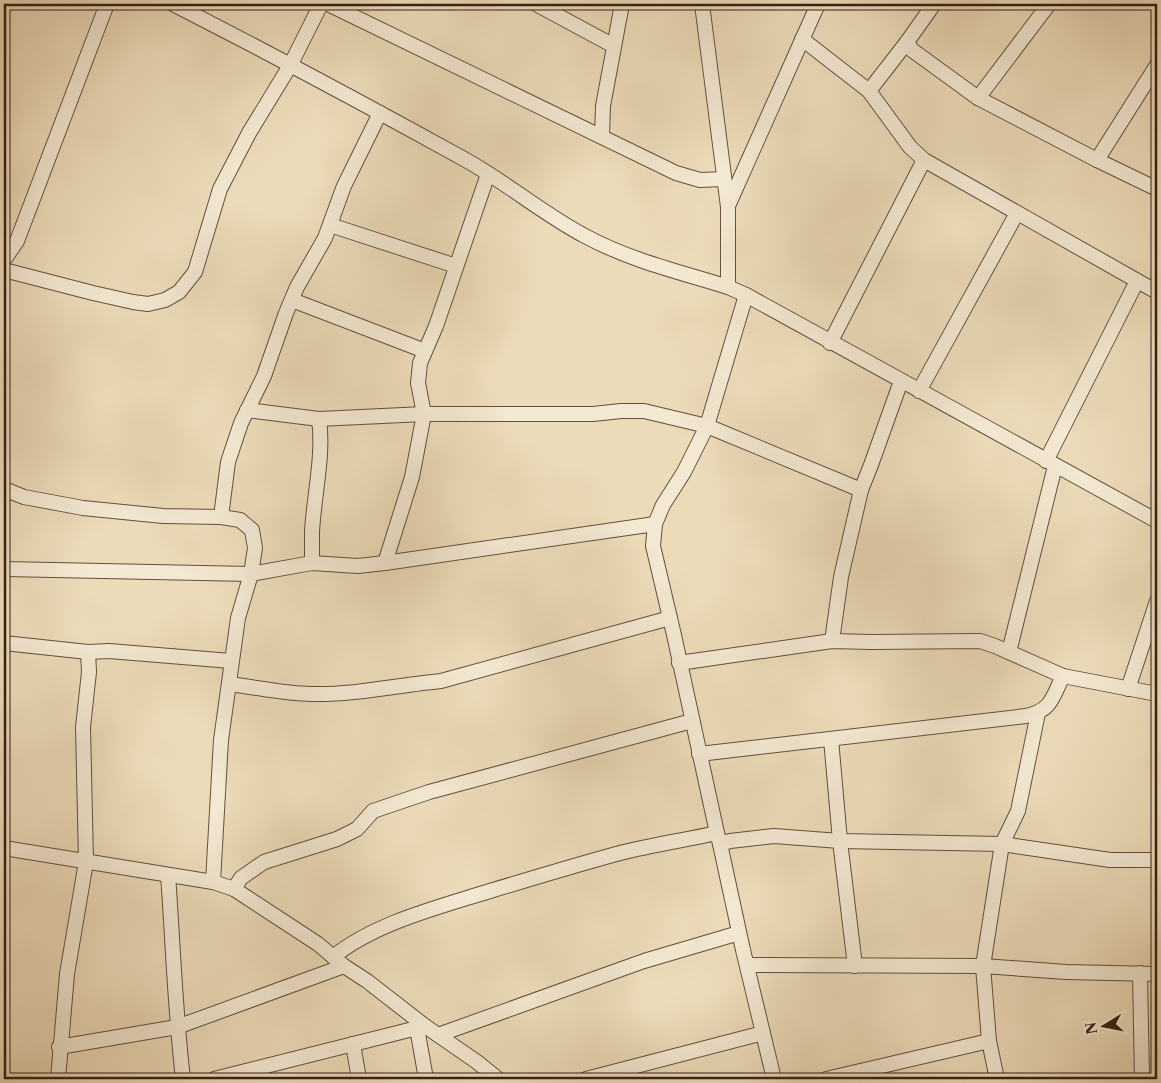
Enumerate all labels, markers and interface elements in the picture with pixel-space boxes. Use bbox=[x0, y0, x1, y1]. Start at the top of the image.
north arrow bbox=[1078, 1000, 1128, 1050]
text: N bbox=[1081, 1021, 1101, 1036]

